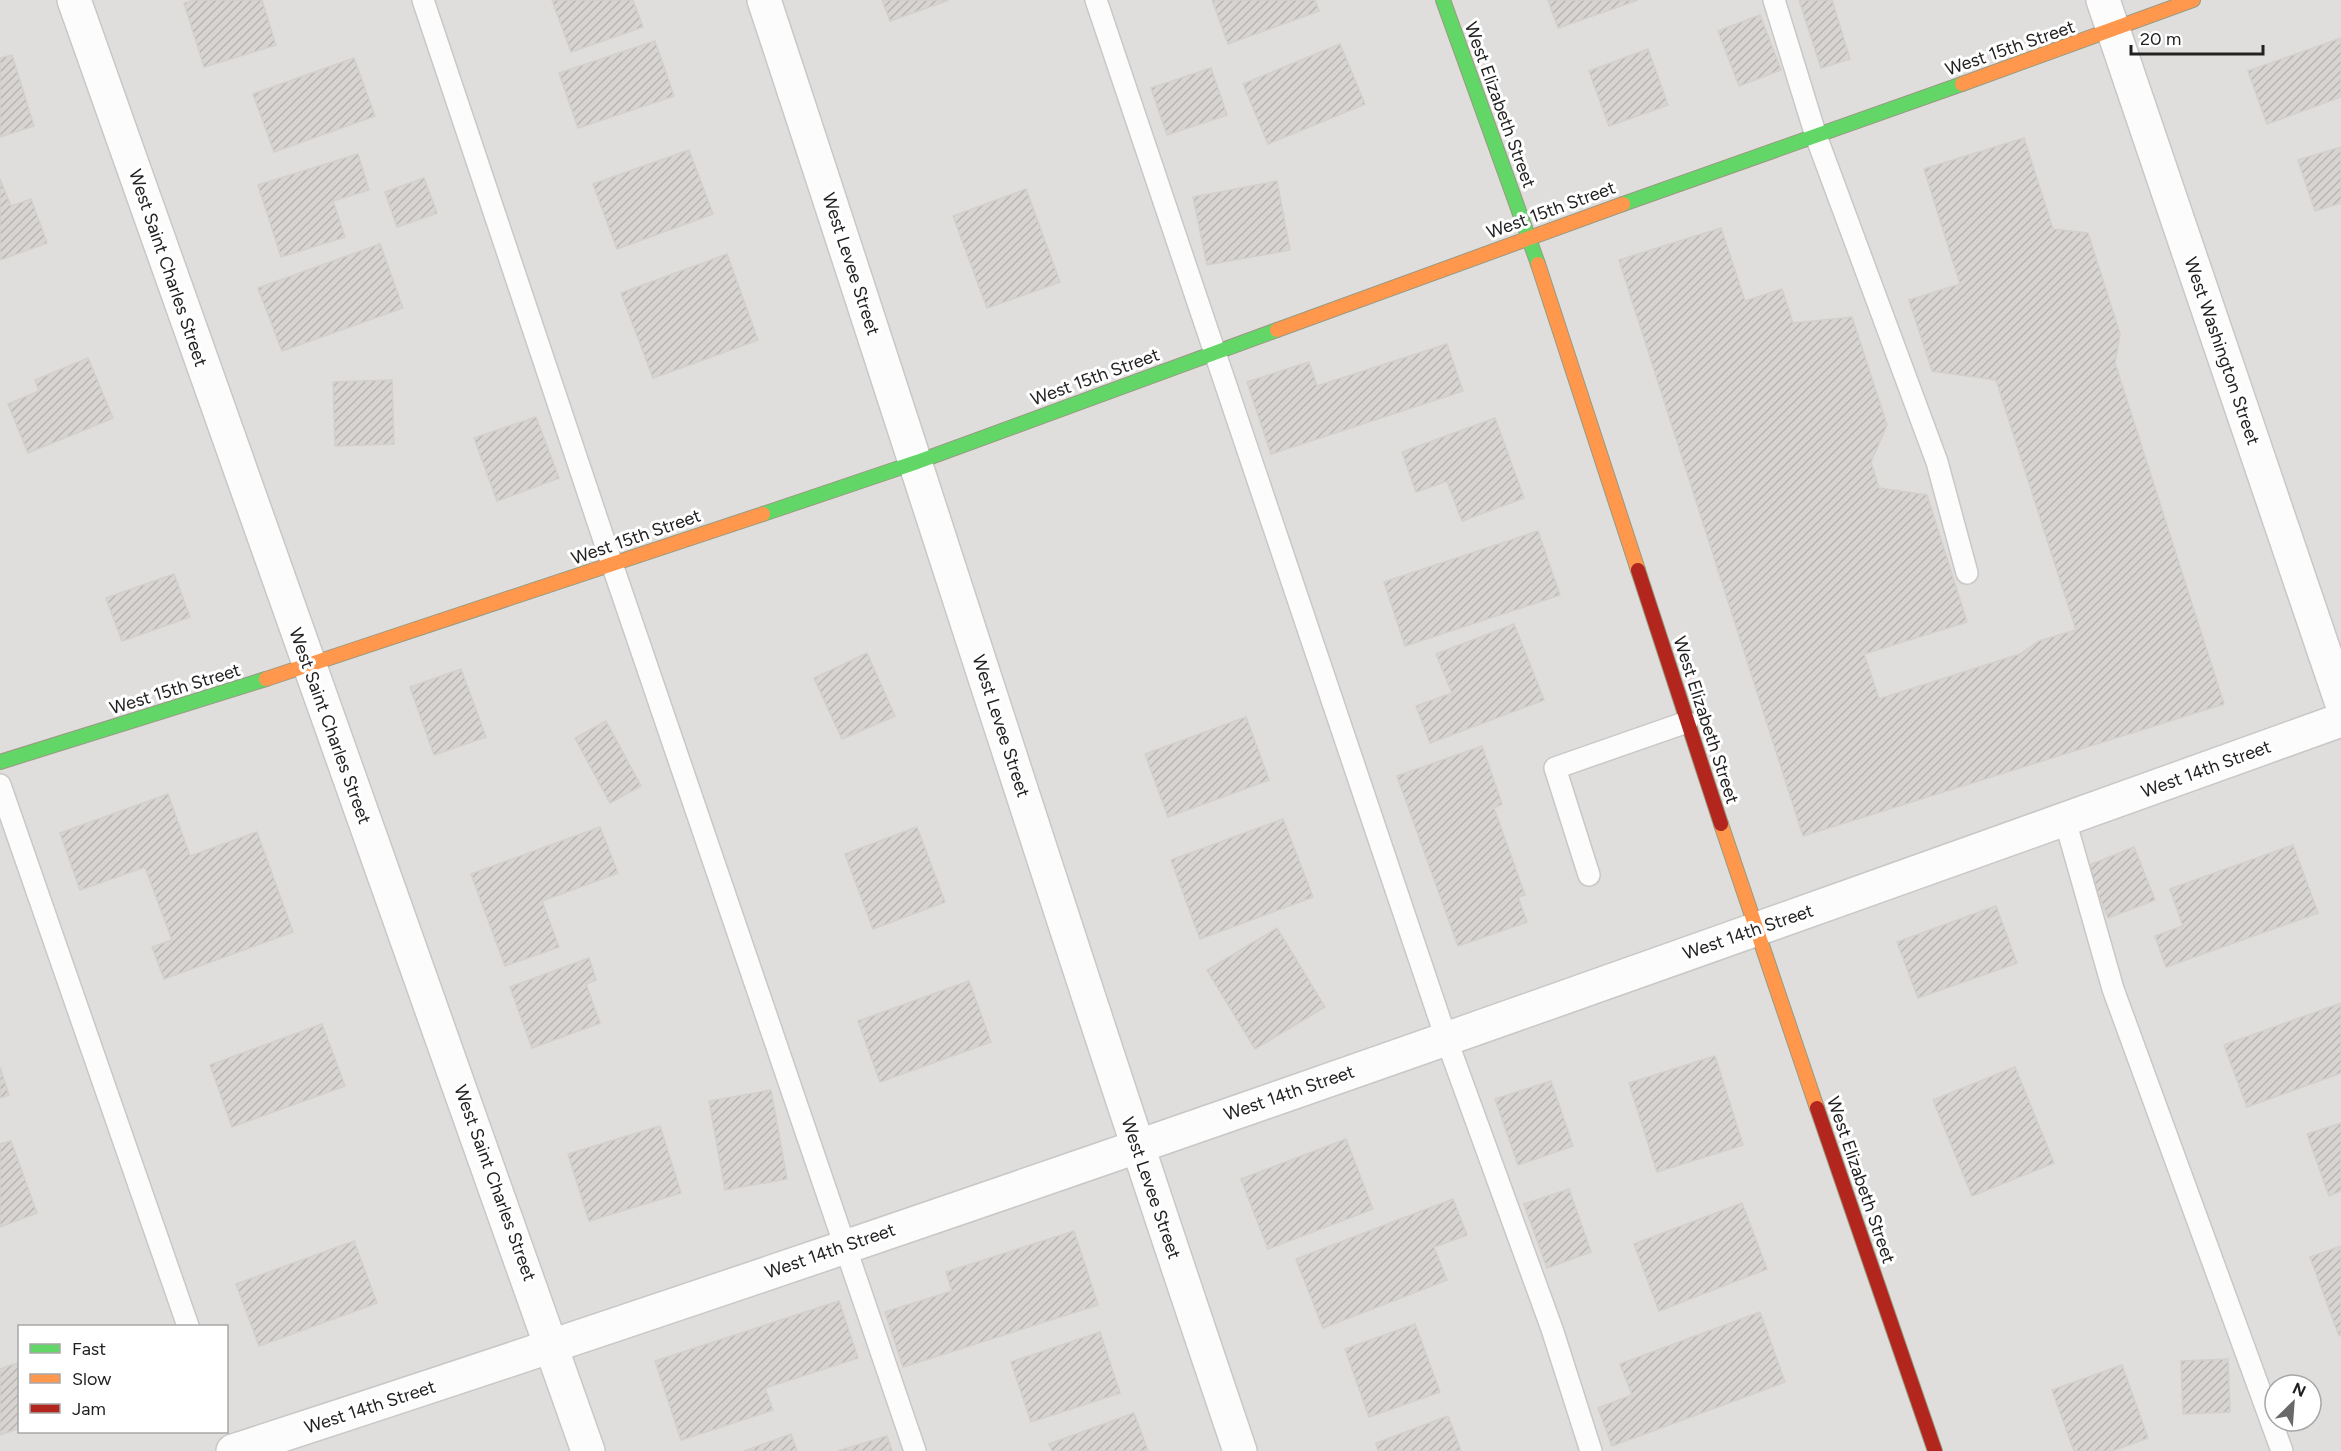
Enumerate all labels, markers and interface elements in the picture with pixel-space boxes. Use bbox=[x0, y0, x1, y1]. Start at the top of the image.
street label: West 15th Street bbox=[1942, 15, 2078, 80]
scale bar bbox=[2131, 18, 2263, 56]
street label: West Elizabeth Street bbox=[1460, 19, 1540, 191]
text: 20 m bbox=[2140, 28, 2181, 50]
street label: West Saint Charles Street bbox=[124, 167, 212, 370]
street label: West 15th Street bbox=[1484, 176, 1619, 244]
street label: West Levee Street bbox=[818, 190, 884, 338]
street label: West Washington Street bbox=[2180, 254, 2265, 448]
street label: West 15th Street bbox=[1028, 343, 1163, 411]
street label: West 15th Street bbox=[568, 504, 704, 569]
street label: West Saint Charles Street bbox=[284, 625, 376, 827]
street label: West Elizabeth Street bbox=[1669, 633, 1744, 807]
street label: West Levee Street bbox=[968, 652, 1034, 800]
street label: West 15th Street bbox=[107, 659, 243, 719]
street label: West 14th Street bbox=[2138, 735, 2274, 803]
street label: West 14th Street bbox=[1680, 899, 1816, 965]
street label: West 14th Street bbox=[1221, 1060, 1357, 1126]
street label: West Saint Charles Street bbox=[449, 1082, 541, 1284]
street label: West Elizabeth Street bbox=[1822, 1094, 1900, 1266]
street label: West Levee Street bbox=[1116, 1114, 1186, 1262]
street label: West 14th Street bbox=[762, 1218, 898, 1284]
legend bbox=[18, 1325, 228, 1433]
text: Fast bbox=[72, 1338, 106, 1360]
text: Slow bbox=[72, 1368, 111, 1390]
north arrow bbox=[2263, 1373, 2323, 1433]
street label: West 14th Street bbox=[302, 1375, 438, 1439]
text: N bbox=[2290, 1379, 2309, 1401]
text: Jam bbox=[72, 1398, 106, 1420]

